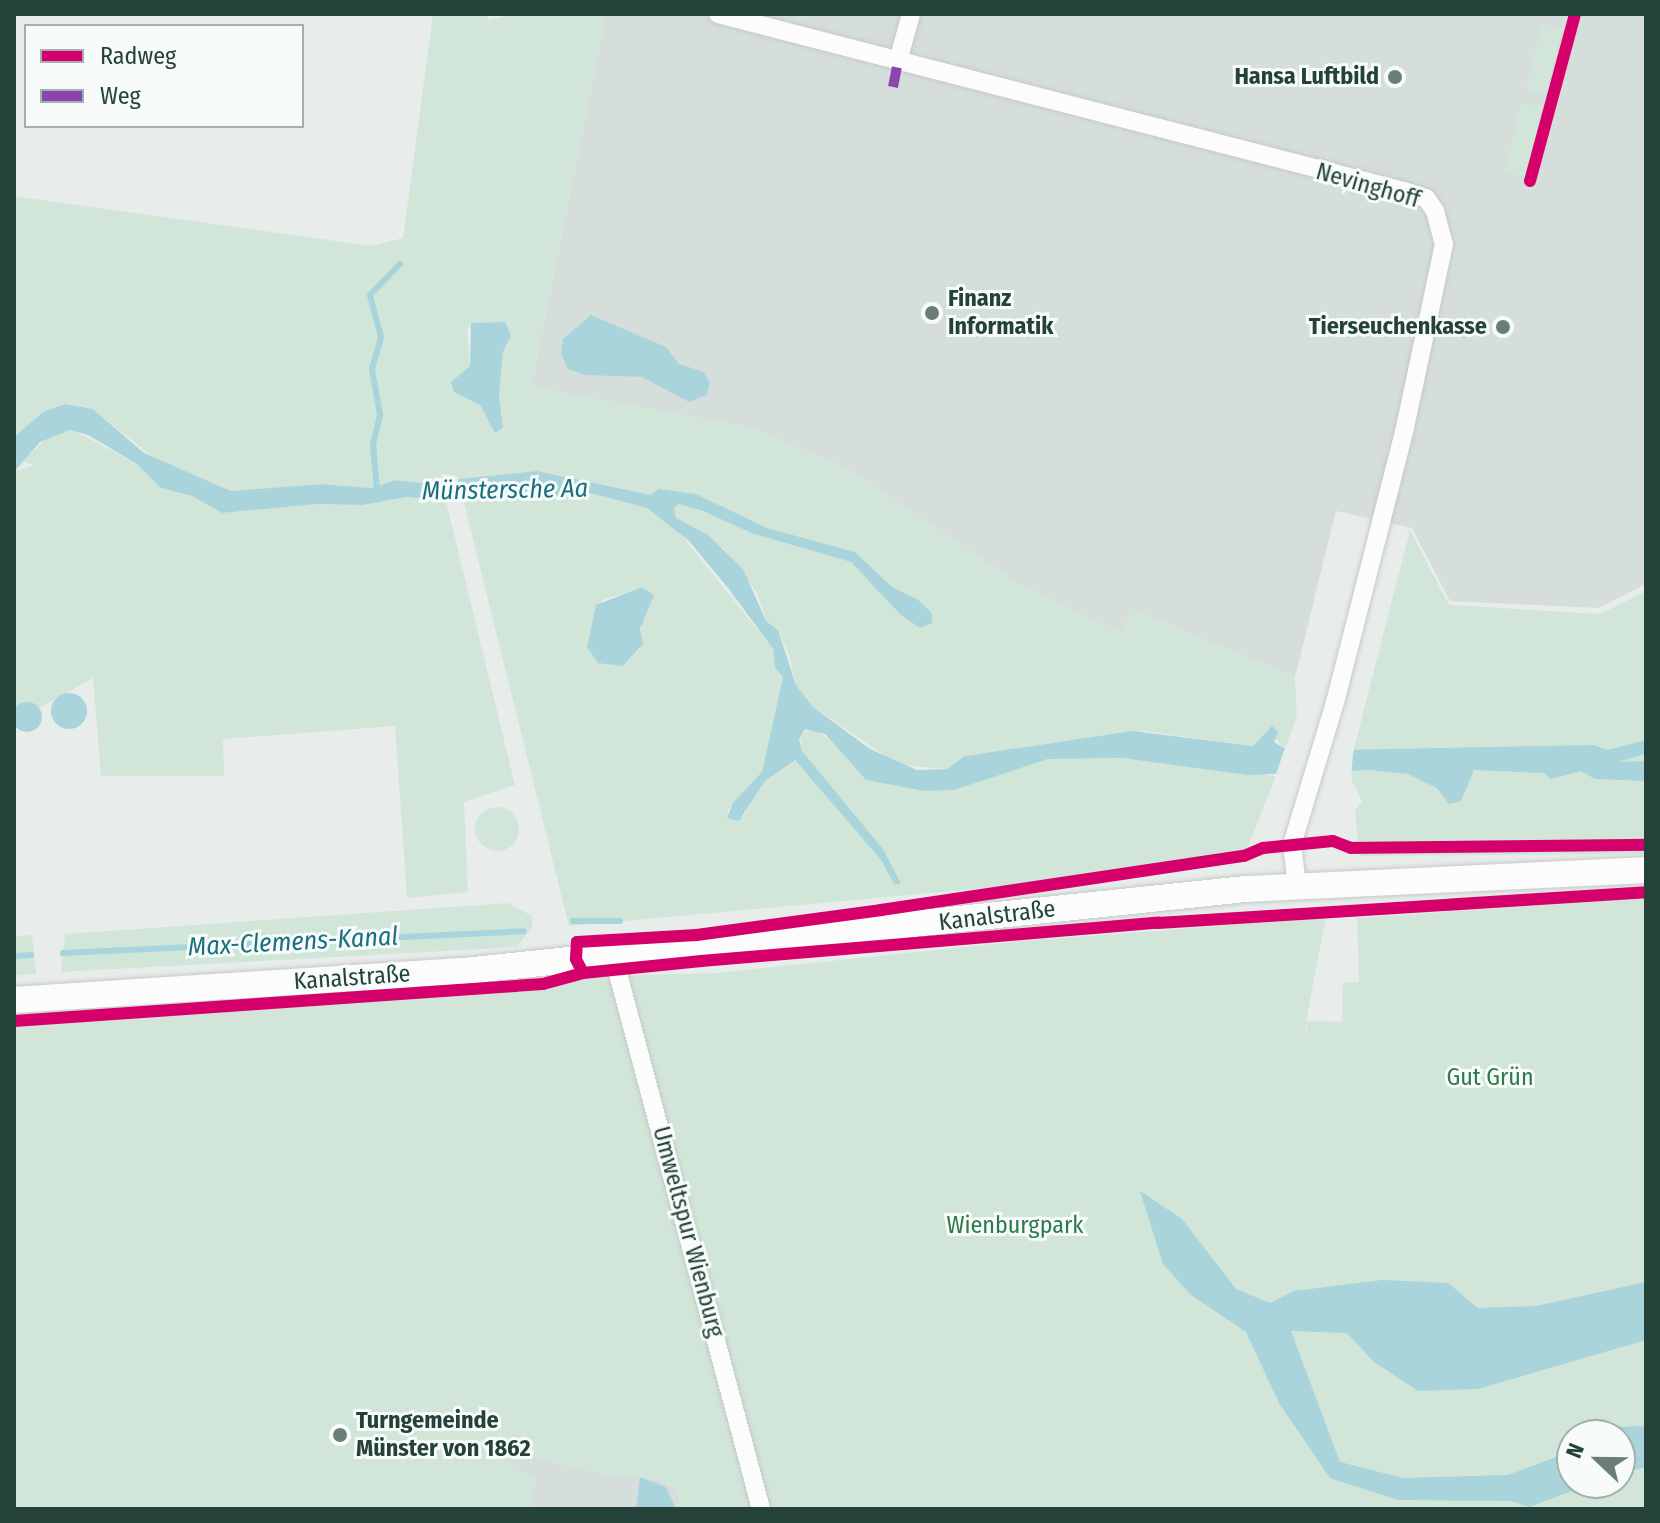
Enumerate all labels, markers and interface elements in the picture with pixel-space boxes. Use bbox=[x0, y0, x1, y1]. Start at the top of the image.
legend bbox=[24, 24, 304, 128]
text: Radweg bbox=[100, 42, 176, 70]
place label: Hansa Luftbild bbox=[1234, 63, 1379, 91]
marker: Hansa Luftbild bbox=[1386, 68, 1404, 86]
text: Weg bbox=[100, 82, 141, 110]
street label: Nevinghoff bbox=[1313, 157, 1423, 215]
place label: Finanz Informatik bbox=[948, 285, 1053, 341]
marker: Finanz Informatik bbox=[923, 304, 941, 322]
place label: Tierseuchenkasse bbox=[1309, 313, 1487, 341]
marker: Tierseuchenkasse bbox=[1494, 318, 1512, 336]
water label: Münstersche Aa bbox=[422, 473, 588, 507]
street label: Kanalstraße bbox=[937, 895, 1057, 937]
water label: Max-Clemens-Kanal bbox=[187, 921, 399, 963]
street label: Kanalstraße bbox=[293, 960, 411, 996]
park label: Gut Grün bbox=[1446, 1064, 1534, 1092]
street label: Umweltspur Wienburg bbox=[646, 1123, 730, 1341]
park label: Wienburgpark bbox=[946, 1212, 1084, 1240]
place label: Turngemeinde Münster von 1862 bbox=[356, 1407, 531, 1463]
north arrow bbox=[1556, 1419, 1636, 1499]
marker: Turngemeinde Münster von 1862 bbox=[331, 1426, 349, 1444]
text: N bbox=[1560, 1439, 1590, 1462]

